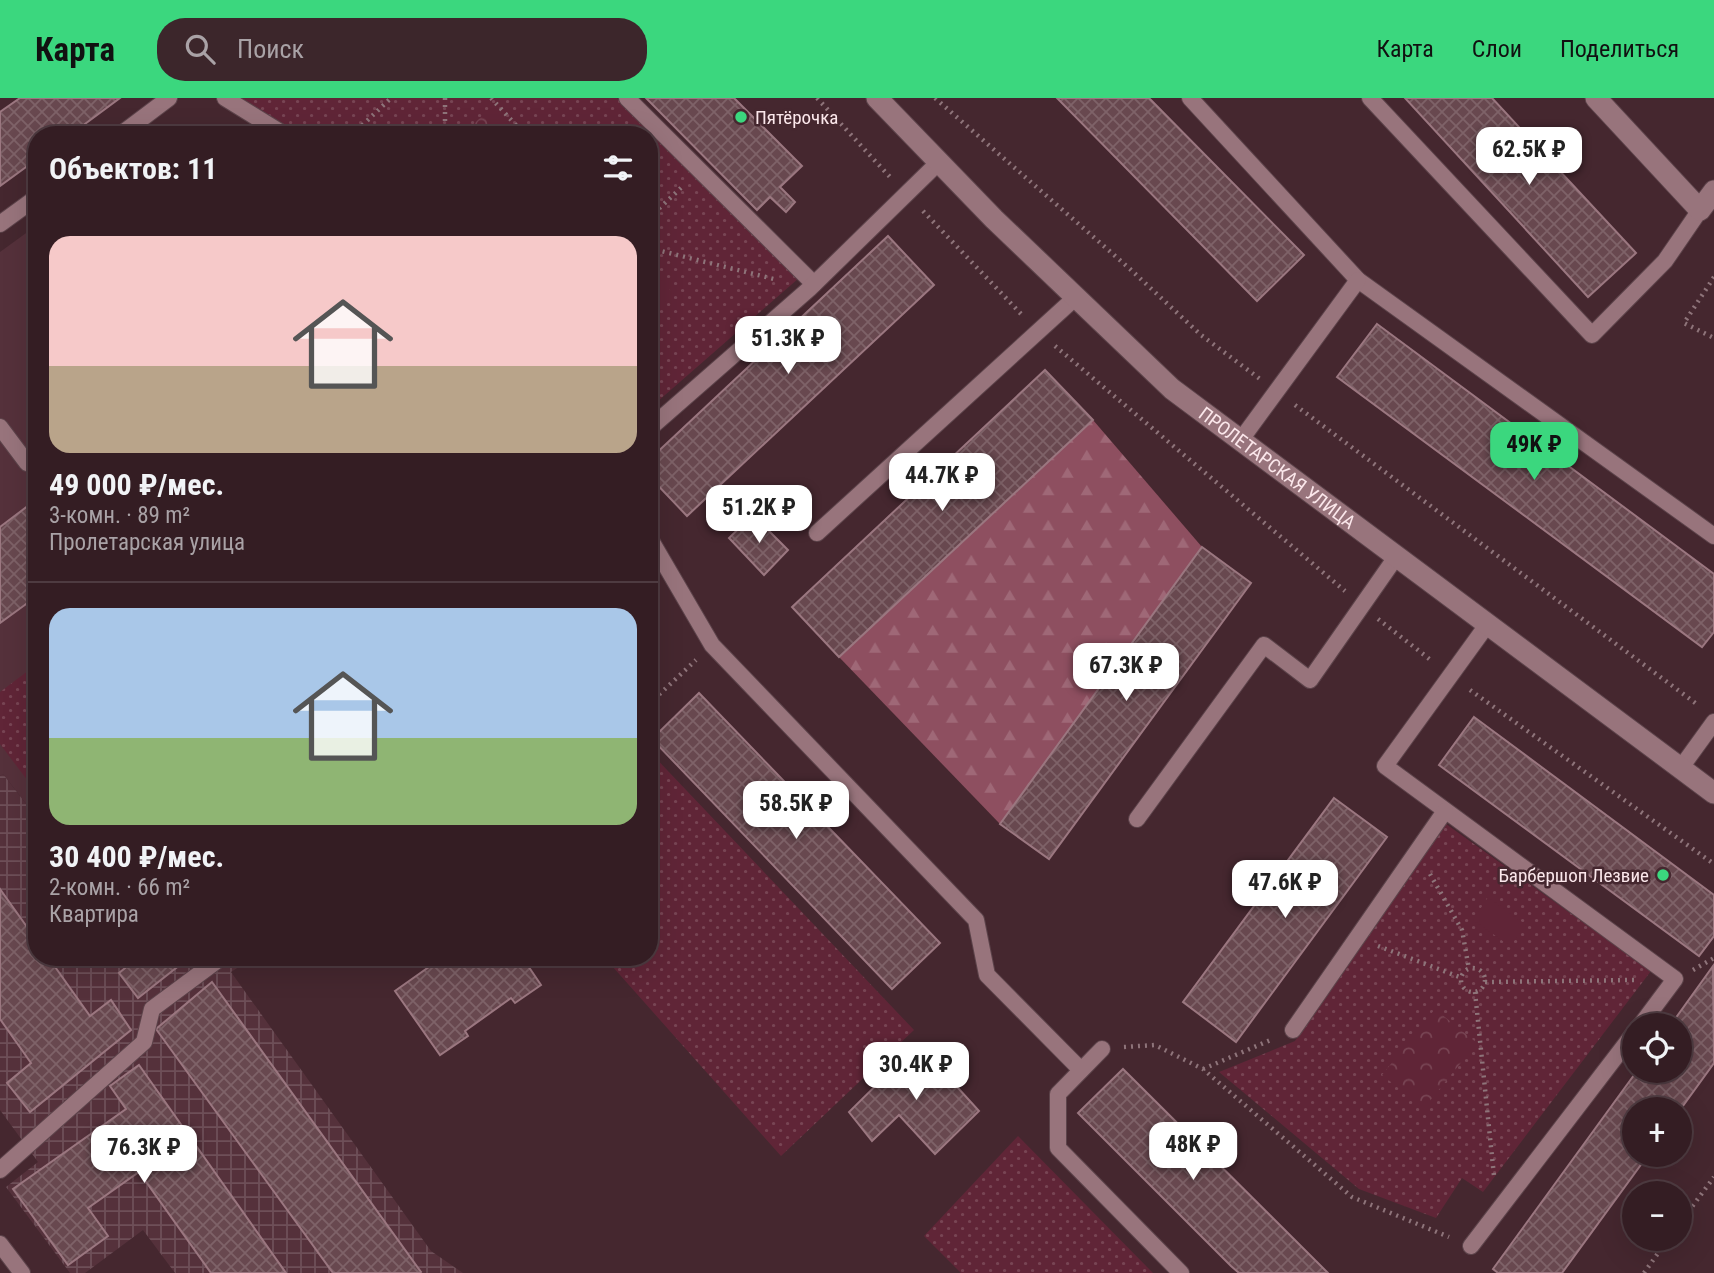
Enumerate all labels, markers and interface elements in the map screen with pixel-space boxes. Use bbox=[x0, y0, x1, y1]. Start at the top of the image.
search box bbox=[157, 18, 647, 81]
text: Карта bbox=[35, 30, 115, 69]
icon: search bbox=[181, 30, 219, 68]
text: Поиск bbox=[237, 34, 304, 64]
text: Карта bbox=[1376, 35, 1434, 63]
text: Слои bbox=[1472, 35, 1522, 63]
text: Поделиться bbox=[1560, 35, 1679, 63]
place label: Пятёрочка bbox=[755, 106, 838, 129]
marker: Пятёрочка bbox=[733, 109, 749, 125]
pin: 62.5K ₽ bbox=[1464, 127, 1594, 187]
text: 62.5K ₽ bbox=[1492, 136, 1566, 163]
icon: filters bbox=[599, 149, 637, 187]
text: Объектов: 11 bbox=[49, 151, 217, 186]
icon: home bbox=[280, 281, 406, 407]
pin: 51.3K ₽ bbox=[723, 316, 853, 376]
text: 51.3K ₽ bbox=[751, 325, 825, 352]
street label: ПРОЛЕТАРСКАЯ УЛИЦА bbox=[1194, 402, 1360, 534]
pin: 49K ₽ bbox=[1485, 422, 1583, 482]
text: 49K ₽ bbox=[1506, 431, 1562, 458]
pin: 44.7K ₽ bbox=[877, 454, 1007, 513]
text: 44.7K ₽ bbox=[905, 462, 979, 489]
text: 49 000 ₽/мес. bbox=[49, 467, 224, 502]
pin: 51.2K ₽ bbox=[694, 486, 824, 545]
text: 51.2K ₽ bbox=[722, 494, 796, 521]
text: 3-комн. · 89 m² bbox=[49, 502, 190, 529]
text: Пролетарская улица bbox=[49, 529, 245, 556]
pin: 67.3K ₽ bbox=[1061, 644, 1191, 703]
text: 67.3K ₽ bbox=[1089, 652, 1163, 679]
icon: home bbox=[280, 653, 406, 779]
pin: 58.5K ₽ bbox=[731, 782, 861, 841]
text: 58.5K ₽ bbox=[759, 790, 833, 817]
text: 30 400 ₽/мес. bbox=[49, 839, 224, 874]
pin: 47.6K ₽ bbox=[1220, 860, 1350, 920]
place label: Барбершоп Лезвие bbox=[1498, 864, 1649, 887]
marker: Барбершоп Лезвие bbox=[1655, 867, 1671, 883]
text: 47.6K ₽ bbox=[1248, 869, 1322, 896]
text: 2-комн. · 66 m² bbox=[49, 874, 190, 901]
text: Квартира bbox=[49, 901, 139, 928]
map controls bbox=[1622, 1013, 1692, 1251]
button: locate bbox=[1622, 1013, 1692, 1083]
pin: 30.4K ₽ bbox=[851, 1042, 981, 1102]
text: 30.4K ₽ bbox=[879, 1051, 953, 1078]
button: + bbox=[1622, 1097, 1692, 1167]
pin: 48K ₽ bbox=[1144, 1122, 1242, 1182]
pin: 76.3K ₽ bbox=[79, 1126, 209, 1185]
text: 48K ₽ bbox=[1165, 1131, 1221, 1158]
text: 76.3K ₽ bbox=[107, 1134, 181, 1161]
button: − bbox=[1622, 1181, 1692, 1251]

